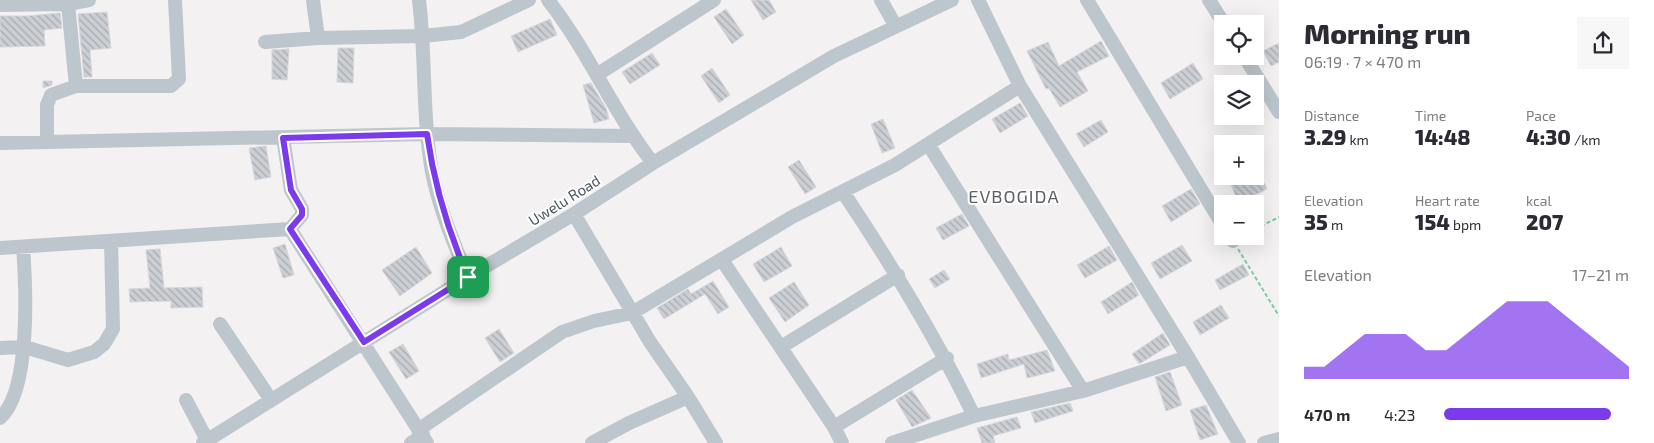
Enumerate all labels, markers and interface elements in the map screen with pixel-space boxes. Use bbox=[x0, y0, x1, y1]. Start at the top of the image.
map controls bbox=[1214, 15, 1264, 245]
button: locate bbox=[1214, 15, 1264, 65]
text: Morning run bbox=[1304, 16, 1471, 50]
button: share bbox=[1577, 17, 1629, 69]
text: 06:19 · 7 × 470 m bbox=[1304, 52, 1421, 71]
button: layers bbox=[1214, 75, 1264, 125]
text: Distance bbox=[1304, 107, 1359, 124]
text: Time bbox=[1415, 107, 1446, 124]
text: Pace bbox=[1526, 107, 1556, 124]
text: 3.29 bbox=[1304, 124, 1346, 149]
text: 14:48 bbox=[1415, 124, 1471, 149]
text: 4:30 bbox=[1526, 124, 1571, 149]
text: km bbox=[1346, 131, 1369, 148]
text: /km bbox=[1571, 131, 1601, 148]
button: + bbox=[1214, 135, 1264, 185]
street label: Uwelu Road bbox=[525, 171, 603, 229]
district label: EVBOGIDA bbox=[968, 185, 1060, 207]
text: Elevation bbox=[1304, 192, 1363, 209]
text: Heart rate bbox=[1415, 192, 1480, 209]
text: kcal bbox=[1526, 192, 1552, 209]
button: − bbox=[1214, 195, 1264, 245]
text: 35 bbox=[1304, 209, 1328, 234]
text: 154 bbox=[1415, 209, 1450, 234]
text: 207 bbox=[1526, 209, 1563, 234]
text: m bbox=[1328, 216, 1343, 233]
text: bpm bbox=[1450, 216, 1481, 233]
pin bbox=[447, 256, 489, 298]
icon: arrive bbox=[454, 263, 482, 291]
text: Elevation bbox=[1304, 265, 1372, 284]
text: 17–21 m bbox=[1572, 265, 1629, 284]
text: 470 m bbox=[1304, 405, 1350, 424]
text: 4:23 bbox=[1384, 405, 1416, 424]

